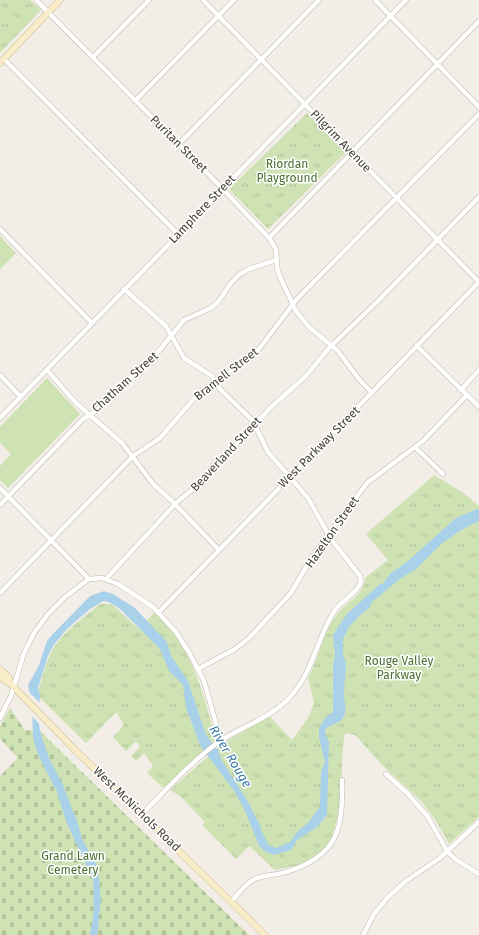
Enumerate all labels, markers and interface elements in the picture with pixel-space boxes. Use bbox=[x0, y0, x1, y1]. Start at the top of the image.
street label: Pilgrim Avenue bbox=[308, 107, 374, 175]
street label: Puritan Street bbox=[147, 112, 211, 176]
park label: Riordan Playground bbox=[256, 157, 318, 185]
street label: Lamphere Street bbox=[166, 171, 239, 246]
street label: Bramell Street bbox=[191, 344, 261, 403]
street label: Chatham Street bbox=[89, 348, 161, 415]
street label: West Parkway Street bbox=[275, 403, 363, 491]
street label: Beaverland Street bbox=[188, 413, 265, 494]
street label: Hazelton Street bbox=[302, 493, 362, 570]
park label: Rouge Valley Parkway bbox=[365, 654, 433, 682]
water label: River Rouge bbox=[206, 723, 255, 790]
street label: West McNichols Road bbox=[90, 764, 184, 854]
park label: Grand Lawn Cemetery bbox=[41, 849, 105, 877]

